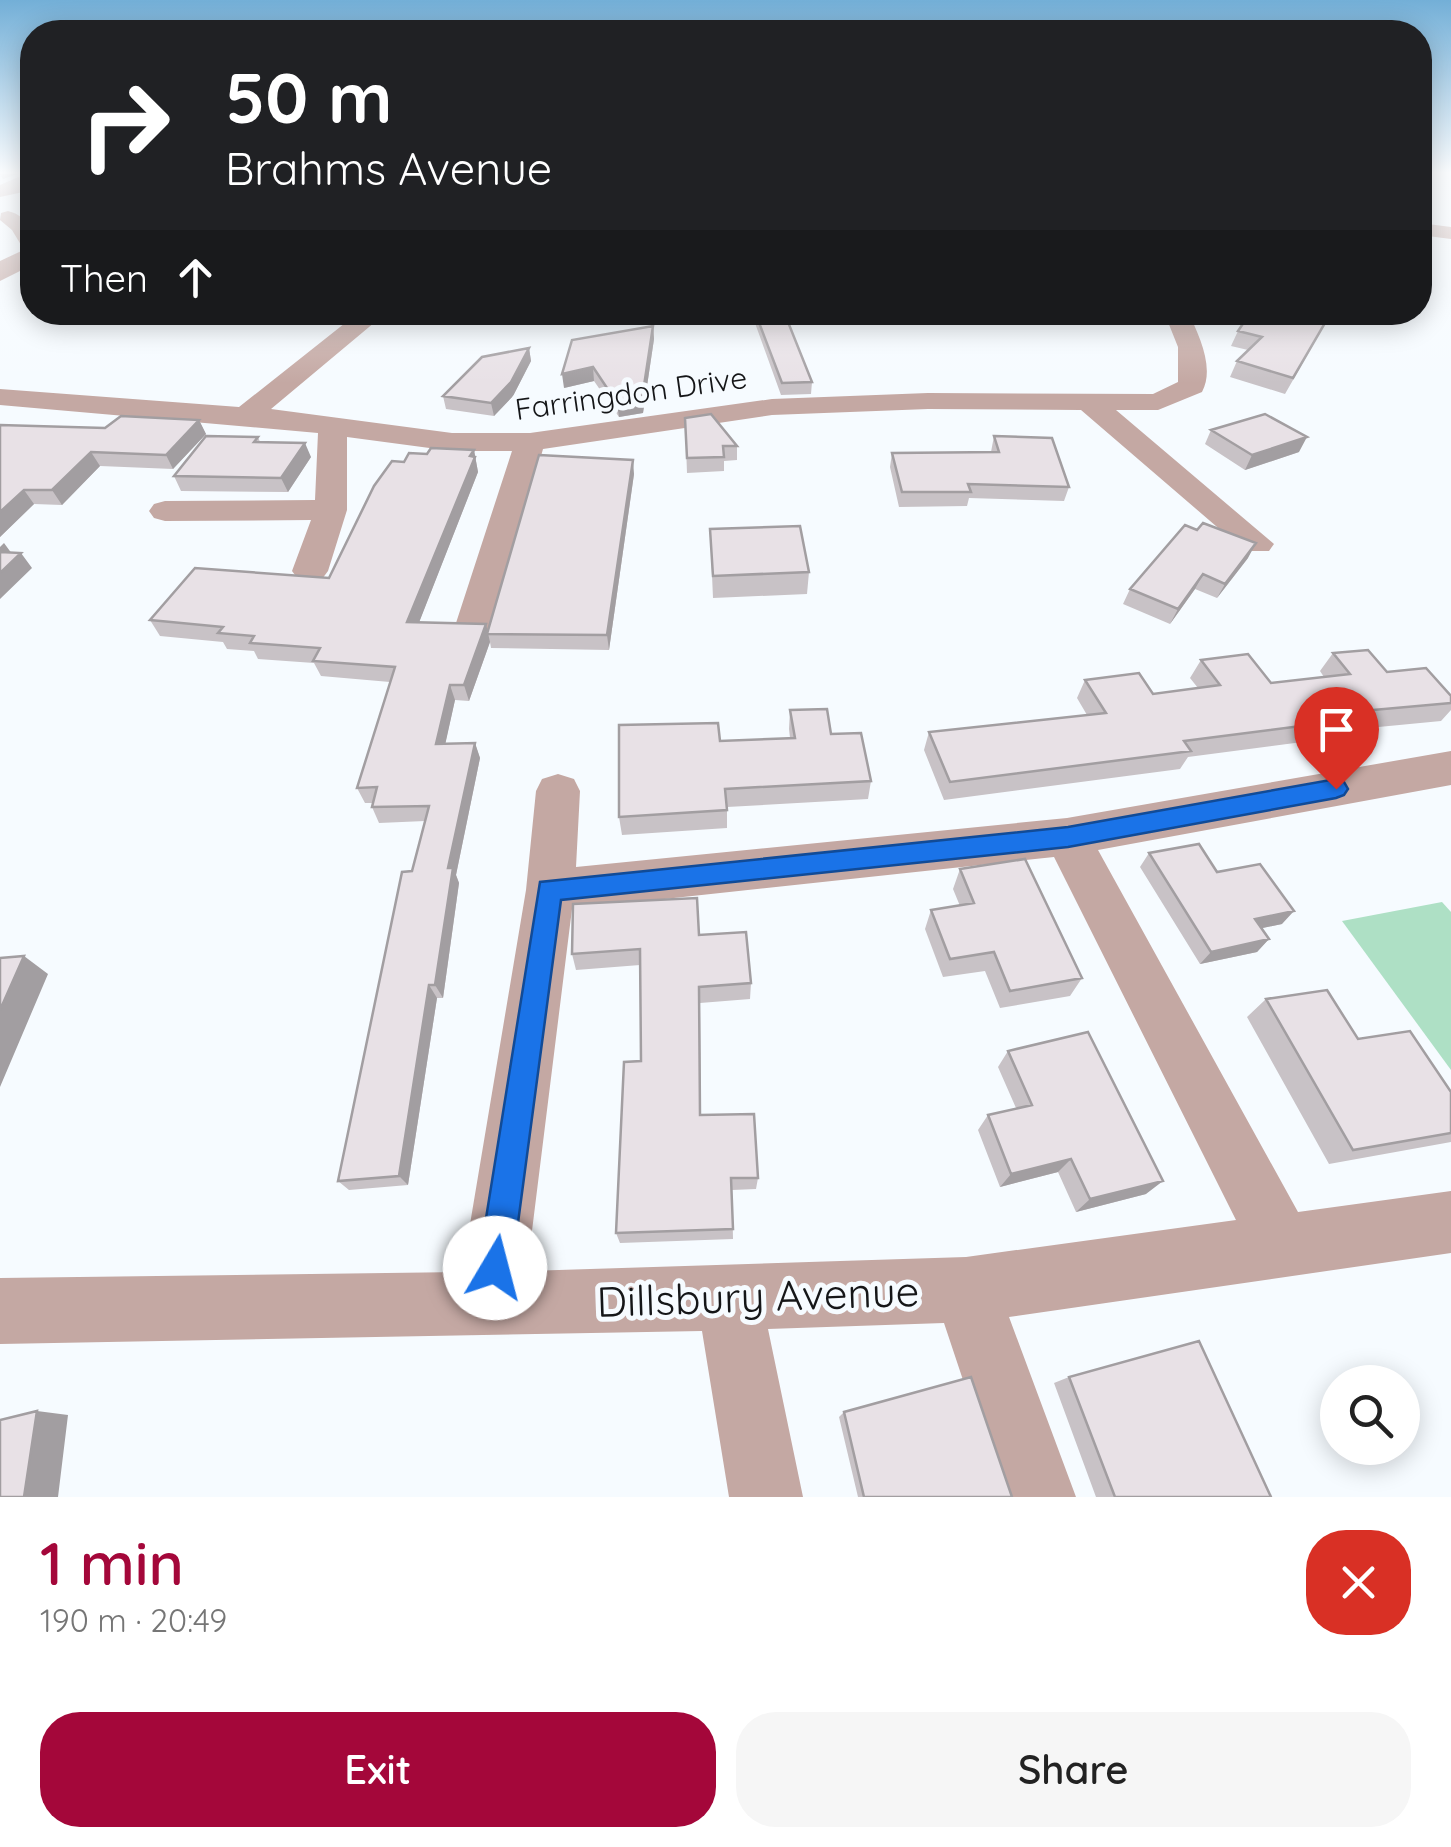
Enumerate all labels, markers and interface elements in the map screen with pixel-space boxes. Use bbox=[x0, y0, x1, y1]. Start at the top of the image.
text: 50 m bbox=[225, 53, 392, 141]
icon: right bbox=[60, 60, 190, 190]
text: Brahms Avenue bbox=[225, 140, 552, 196]
icon: ahead bbox=[168, 250, 223, 305]
text: Then bbox=[60, 254, 148, 302]
street label: Farringdon Drive bbox=[513, 358, 749, 428]
pin bbox=[1294, 687, 1379, 790]
icon: arrive bbox=[1309, 702, 1364, 757]
position arrow bbox=[443, 1216, 547, 1320]
street label: Dillsbury Avenue bbox=[596, 1264, 920, 1328]
map controls bbox=[1320, 1365, 1420, 1465]
button: search bbox=[1320, 1365, 1420, 1465]
text: 1 min bbox=[40, 1525, 184, 1600]
button: close bbox=[1306, 1530, 1411, 1635]
text: 190 m · 20:49 bbox=[40, 1600, 227, 1640]
button: Exit bbox=[40, 1712, 716, 1827]
button: Share bbox=[736, 1712, 1411, 1827]

